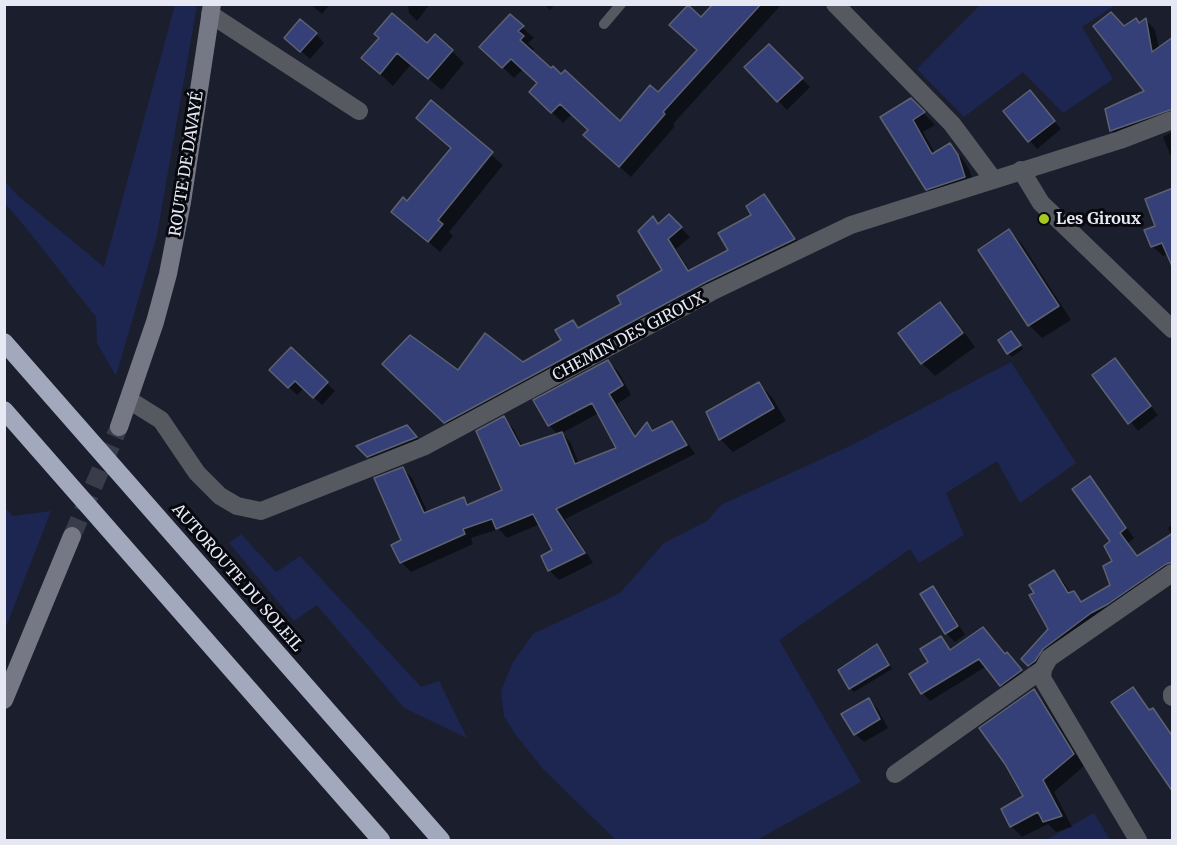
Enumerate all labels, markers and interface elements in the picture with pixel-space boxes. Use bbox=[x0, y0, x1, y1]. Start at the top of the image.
street label: ROUTE DE DAVAYÉ bbox=[166, 90, 208, 238]
place label: Les Giroux bbox=[1056, 209, 1141, 229]
marker: Les Giroux bbox=[1037, 212, 1051, 226]
street label: CHEMIN DES GIROUX bbox=[549, 289, 709, 385]
street label: AUTOROUTE DU SOLEIL bbox=[168, 500, 306, 656]

